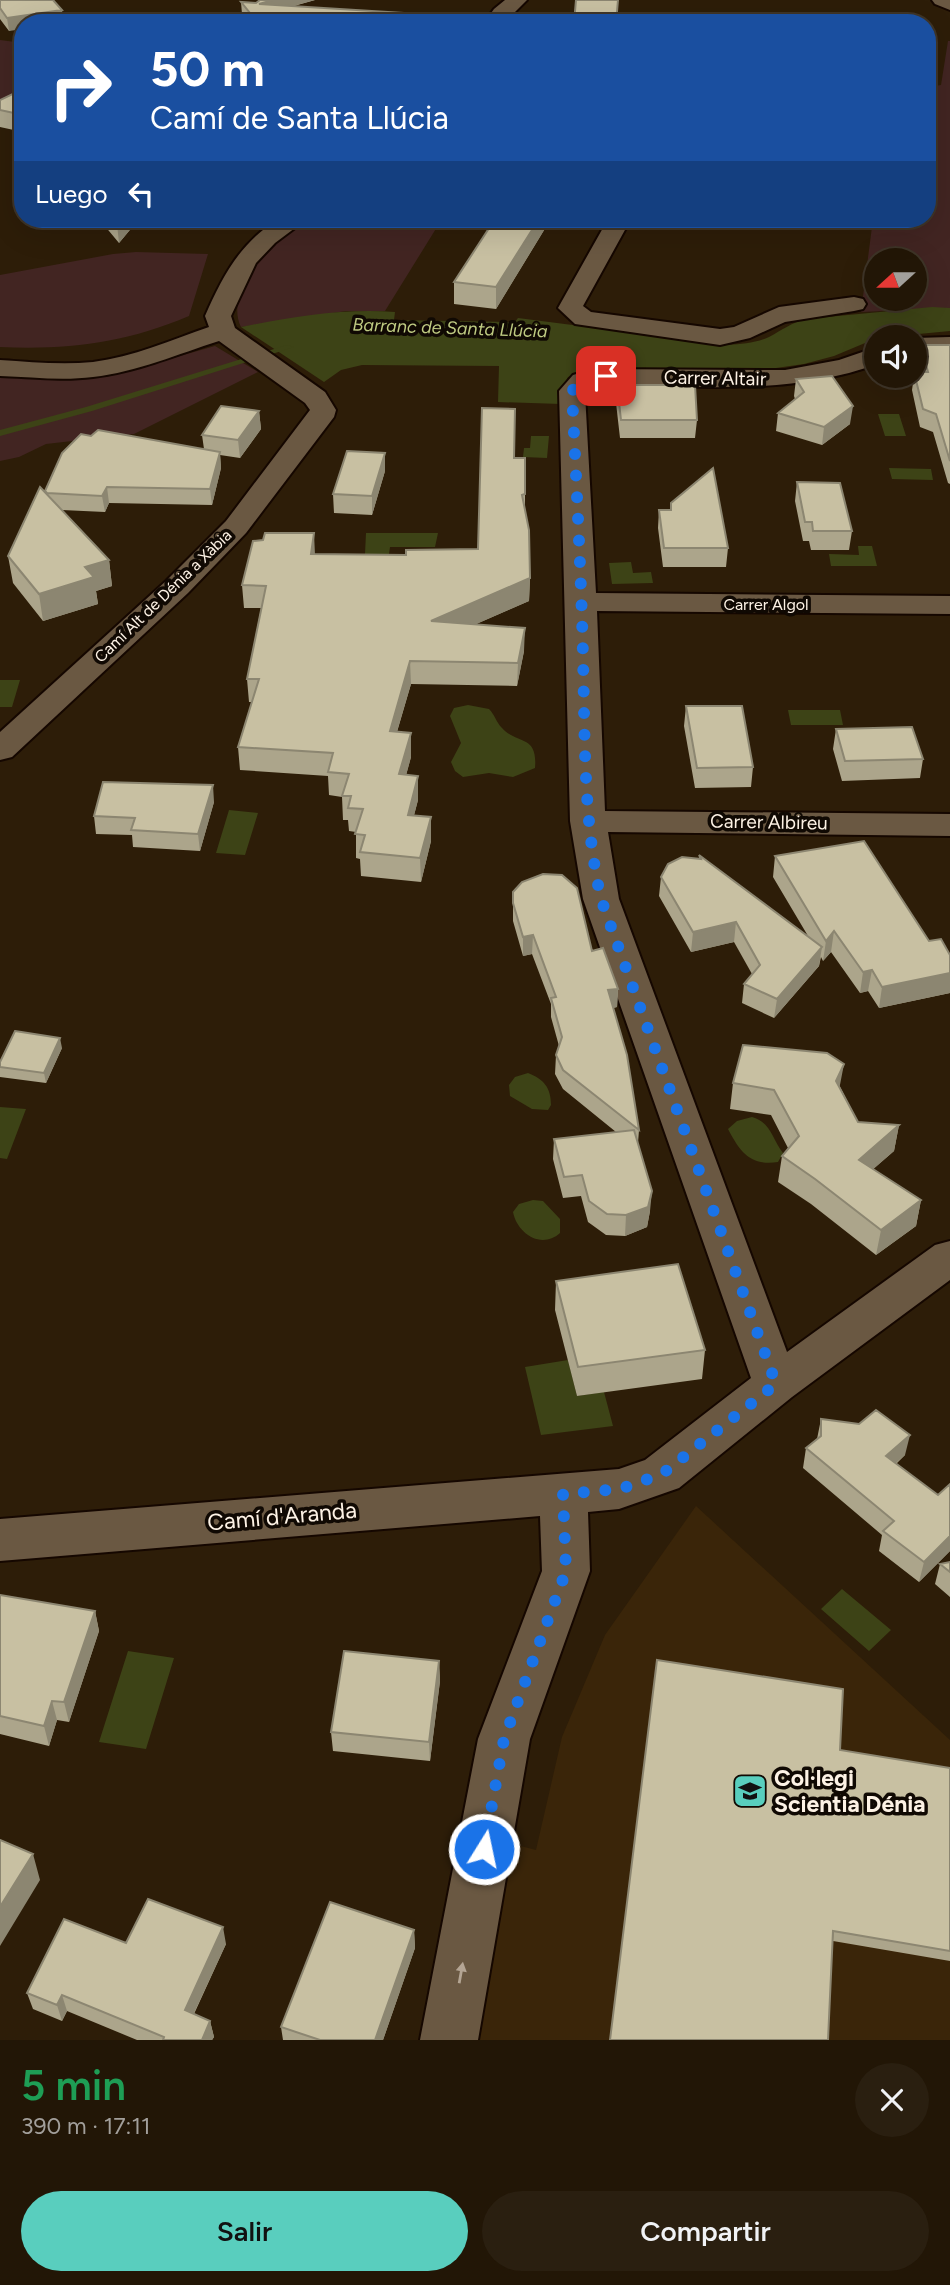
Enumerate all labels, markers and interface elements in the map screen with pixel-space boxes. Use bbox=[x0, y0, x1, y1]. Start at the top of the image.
text: 50 m bbox=[150, 39, 265, 98]
icon: right bbox=[35, 42, 126, 133]
text: Camí de Santa Llúcia bbox=[150, 99, 449, 137]
icon: left bbox=[122, 175, 160, 213]
text: Luego bbox=[35, 178, 108, 210]
north arrow bbox=[864, 248, 928, 312]
map controls bbox=[864, 248, 927, 388]
water label: Barranc de Santa Llúcia bbox=[352, 314, 548, 342]
button: sound bbox=[864, 325, 927, 388]
pin bbox=[576, 346, 636, 406]
icon: arrive bbox=[587, 357, 625, 395]
street label: Carrer Altair bbox=[664, 366, 767, 390]
street label: Camí Alt de Dénia a Xàbia bbox=[91, 526, 235, 666]
street label: Carrer Algol bbox=[723, 595, 809, 614]
street label: Carrer Albireu bbox=[710, 809, 828, 835]
street label: Camí d'Aranda bbox=[206, 1496, 358, 1536]
place label: Col·legi Scientia Dénia bbox=[774, 1764, 926, 1818]
school or university icon: Col·legi Scientia Dénia bbox=[731, 1772, 769, 1810]
position arrow bbox=[447, 1812, 521, 1886]
one-way arrow bbox=[456, 1962, 467, 1984]
text: 5 min bbox=[21, 2060, 126, 2111]
button: close bbox=[855, 2063, 929, 2137]
text: 390 m · 17:11 bbox=[21, 2112, 150, 2140]
button: Salir bbox=[21, 2191, 468, 2271]
button: Compartir bbox=[482, 2191, 929, 2271]

